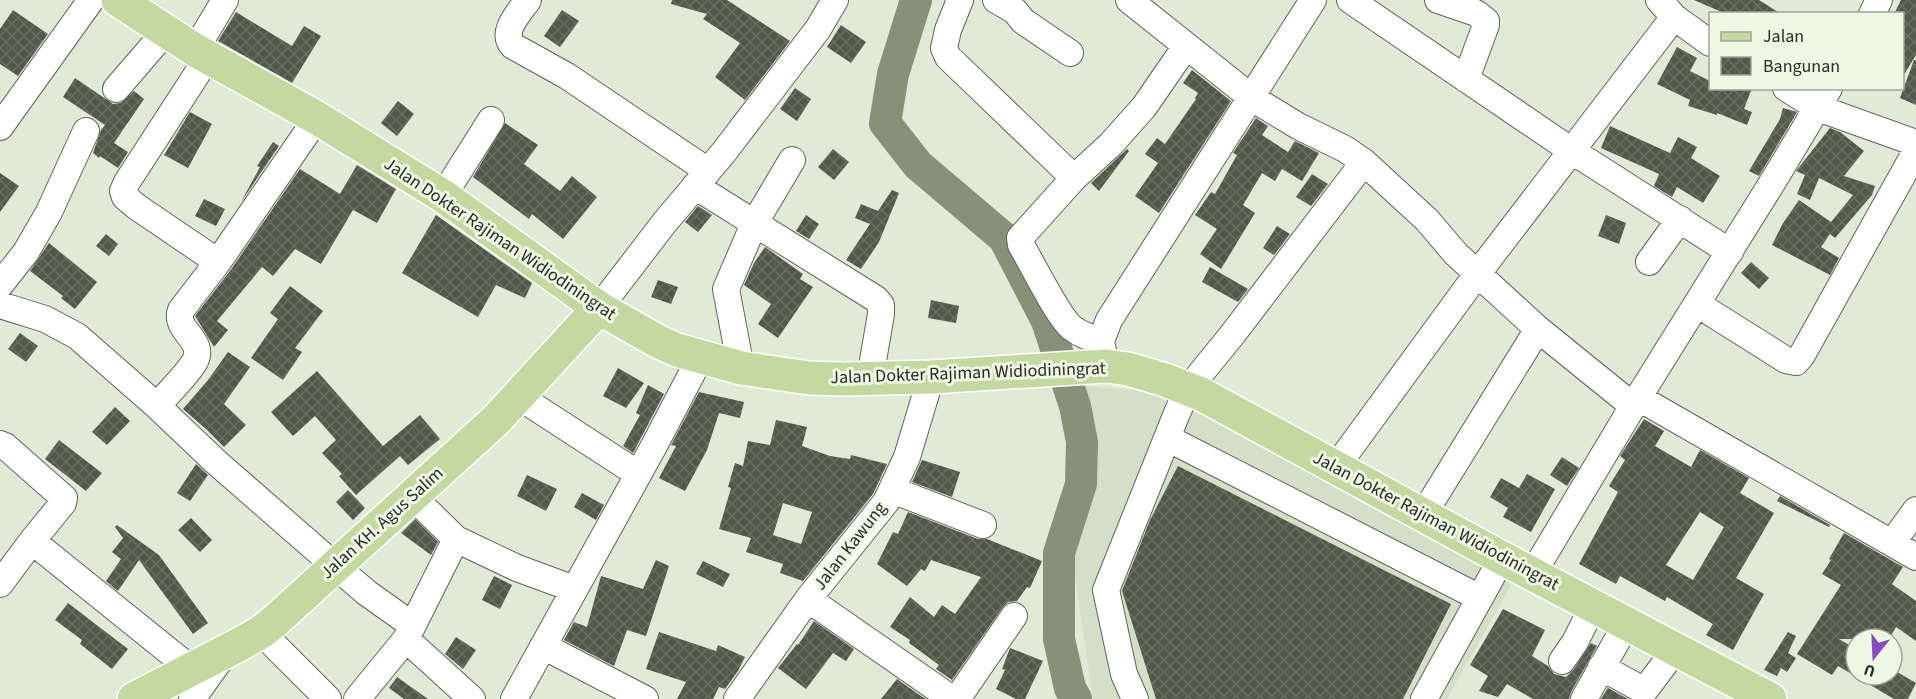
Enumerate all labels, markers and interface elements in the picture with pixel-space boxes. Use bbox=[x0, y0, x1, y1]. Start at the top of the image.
legend bbox=[1709, 12, 1904, 90]
text: Jalan bbox=[1763, 24, 1804, 49]
text: Bangunan bbox=[1763, 54, 1840, 79]
street label: Jalan Dokter Rajiman Widiodiningrat bbox=[379, 152, 621, 326]
street label: Jalan Dokter Rajiman Widiodiningrat bbox=[830, 356, 1106, 390]
street label: Jalan Dokter Rajiman Widiodiningrat bbox=[1309, 445, 1563, 597]
street label: Jalan KH. Agus Salim bbox=[315, 461, 449, 585]
street label: Jalan Kawung bbox=[808, 497, 892, 595]
north arrow bbox=[1844, 627, 1904, 687]
text: U bbox=[1861, 658, 1878, 682]

